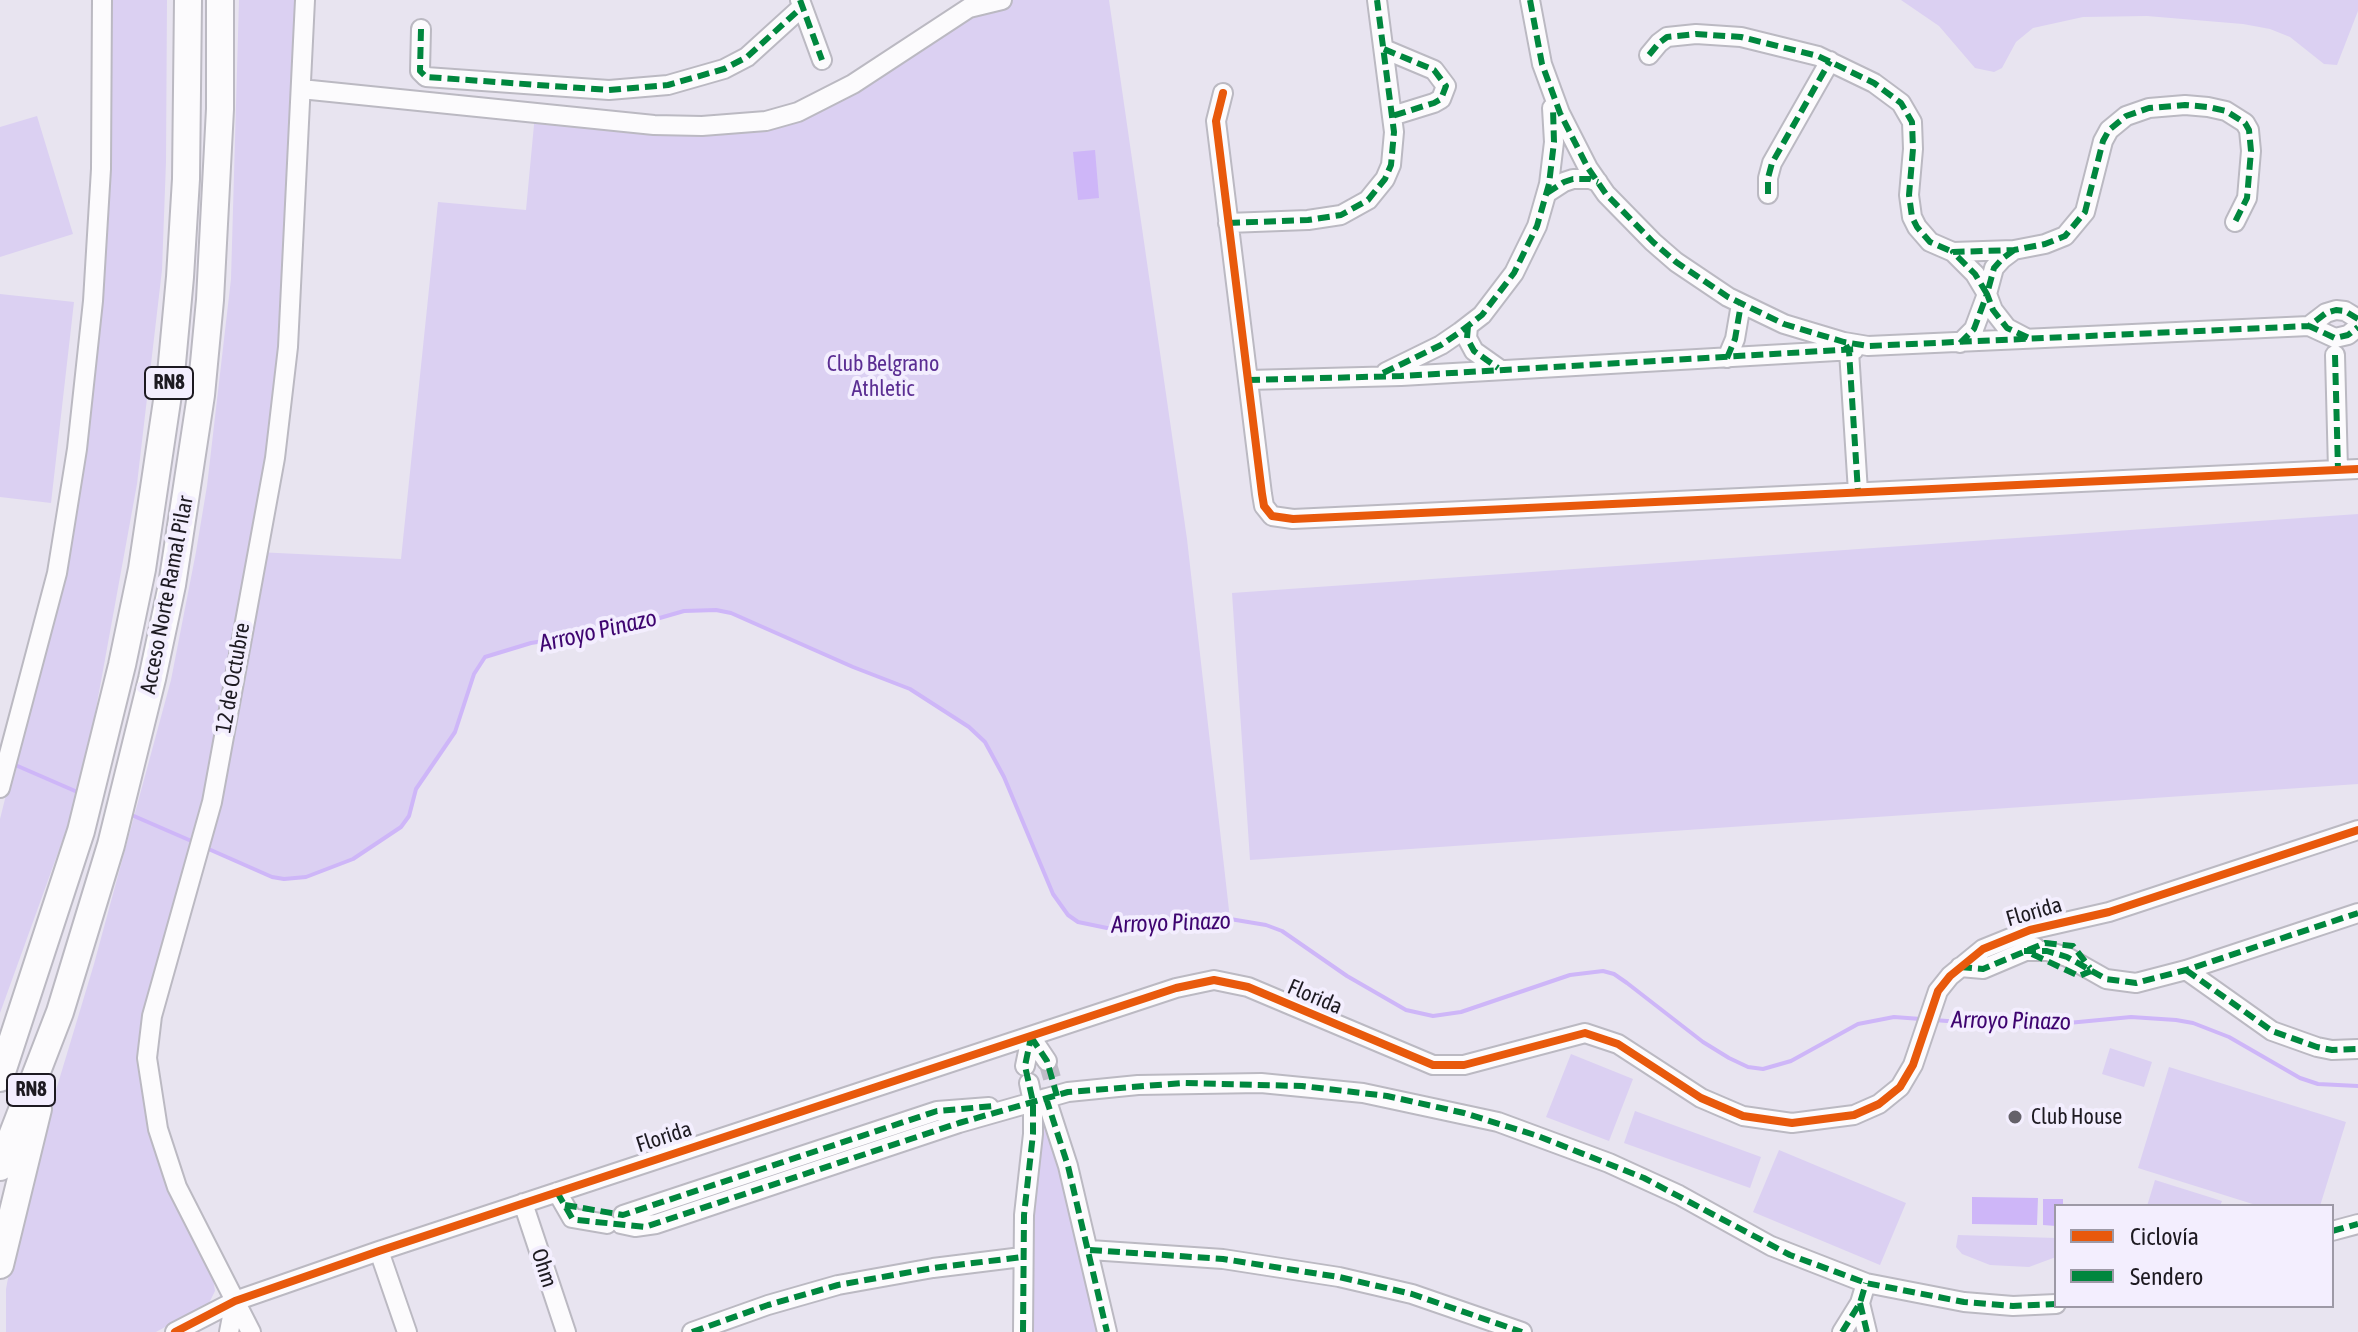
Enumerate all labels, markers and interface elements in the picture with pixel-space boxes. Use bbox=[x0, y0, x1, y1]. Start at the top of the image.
park label: Club Belgrano Athletic bbox=[827, 351, 939, 402]
road number: RN8 bbox=[145, 367, 193, 399]
street label: Acceso Norte Ramal Pilar bbox=[135, 494, 199, 696]
water label: Arroyo Pinazo bbox=[536, 604, 660, 658]
street label: 12 de Octubre bbox=[210, 621, 256, 735]
street label: Florida bbox=[2003, 891, 2065, 933]
water label: Arroyo Pinazo bbox=[1111, 907, 1231, 939]
street label: Florida bbox=[1284, 974, 1346, 1020]
water label: Arroyo Pinazo bbox=[1951, 1006, 2071, 1036]
road number: RN8 bbox=[7, 1074, 55, 1106]
place label: Club House bbox=[2031, 1104, 2122, 1130]
marker: Club House bbox=[2006, 1108, 2024, 1126]
street label: Florida bbox=[633, 1116, 695, 1158]
legend bbox=[2054, 1204, 2334, 1308]
text: Ciclovía bbox=[2130, 1223, 2199, 1250]
street label: Ohm bbox=[525, 1245, 563, 1291]
text: Sendero bbox=[2130, 1263, 2203, 1290]

